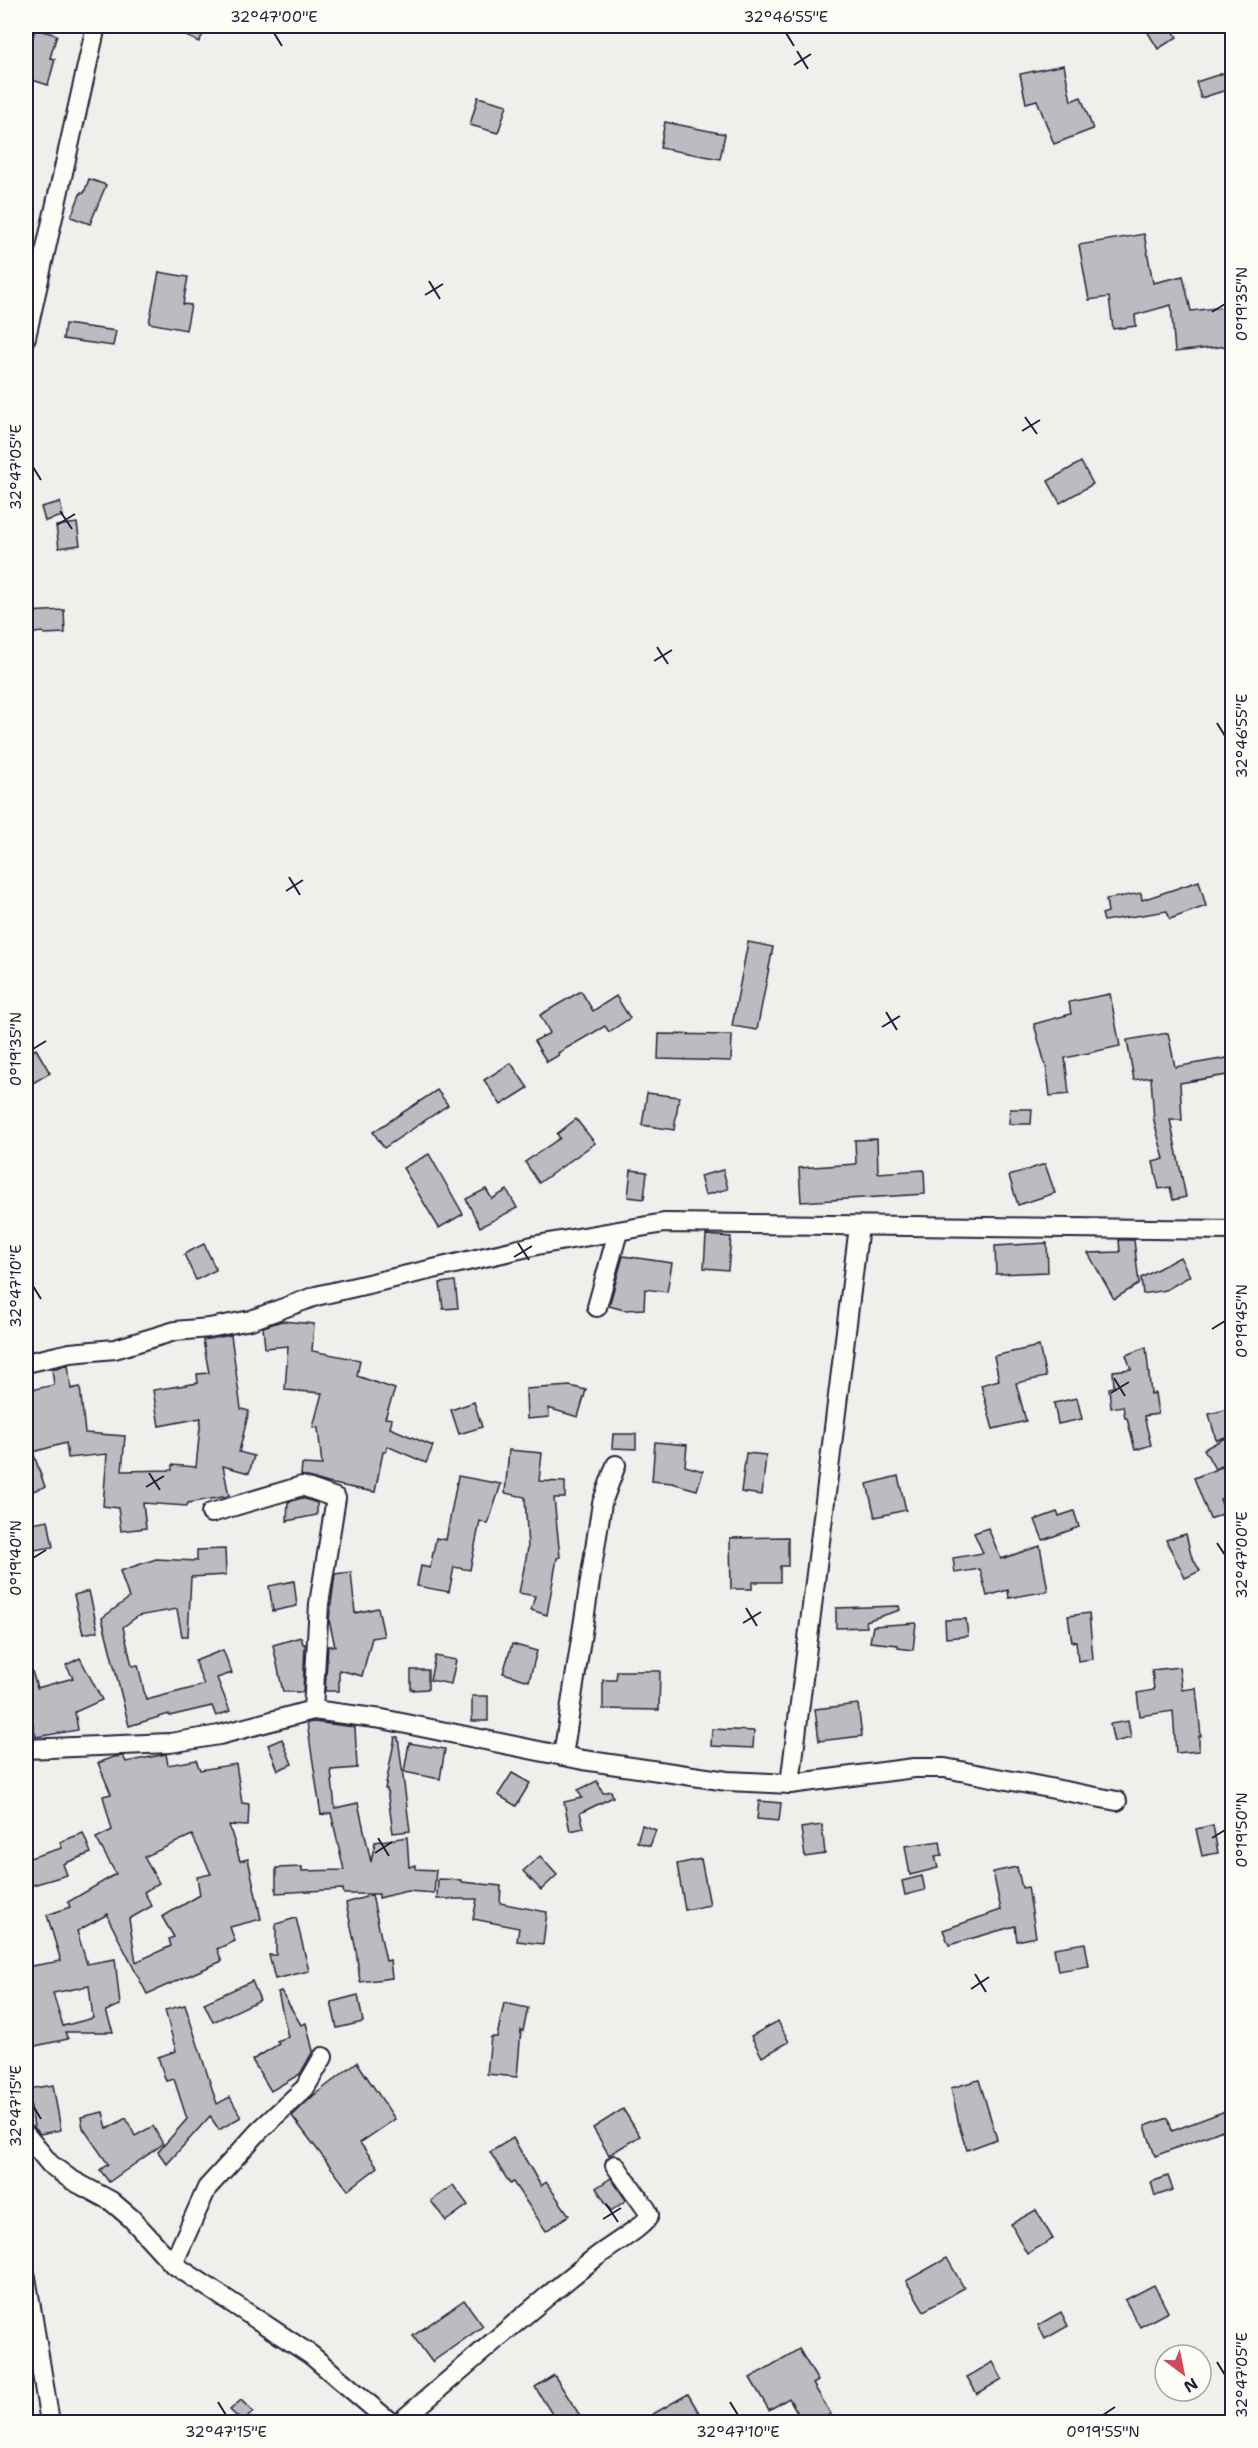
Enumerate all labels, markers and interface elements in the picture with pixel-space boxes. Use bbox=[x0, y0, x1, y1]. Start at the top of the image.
text: 32°47'00"E bbox=[230, 7, 318, 27]
text: 32°46'55"E bbox=[744, 7, 828, 27]
text: 0°19'35"N bbox=[1232, 267, 1252, 341]
text: 32°47'05"E bbox=[6, 424, 26, 510]
text: 32°46'55"E bbox=[1232, 694, 1252, 778]
text: 0°19'35"N bbox=[6, 1012, 26, 1086]
text: 32°47'10"E bbox=[6, 1244, 26, 1328]
text: 0°19'45"N bbox=[1232, 1284, 1252, 1358]
text: 32°47'00"E bbox=[1232, 1511, 1252, 1599]
text: 0°19'40"N bbox=[6, 1520, 26, 1596]
text: 0°19'50"N bbox=[1232, 1792, 1252, 1868]
text: 32°47'15"E bbox=[6, 2065, 26, 2147]
text: 32°47'05"E bbox=[1232, 2332, 1252, 2418]
north arrow bbox=[1153, 2343, 1213, 2403]
text: N bbox=[1180, 2373, 1202, 2398]
text: 32°47'15"E bbox=[185, 2422, 267, 2442]
text: 32°47'10"E bbox=[696, 2422, 780, 2442]
text: 0°19'55"N bbox=[1066, 2422, 1140, 2442]

